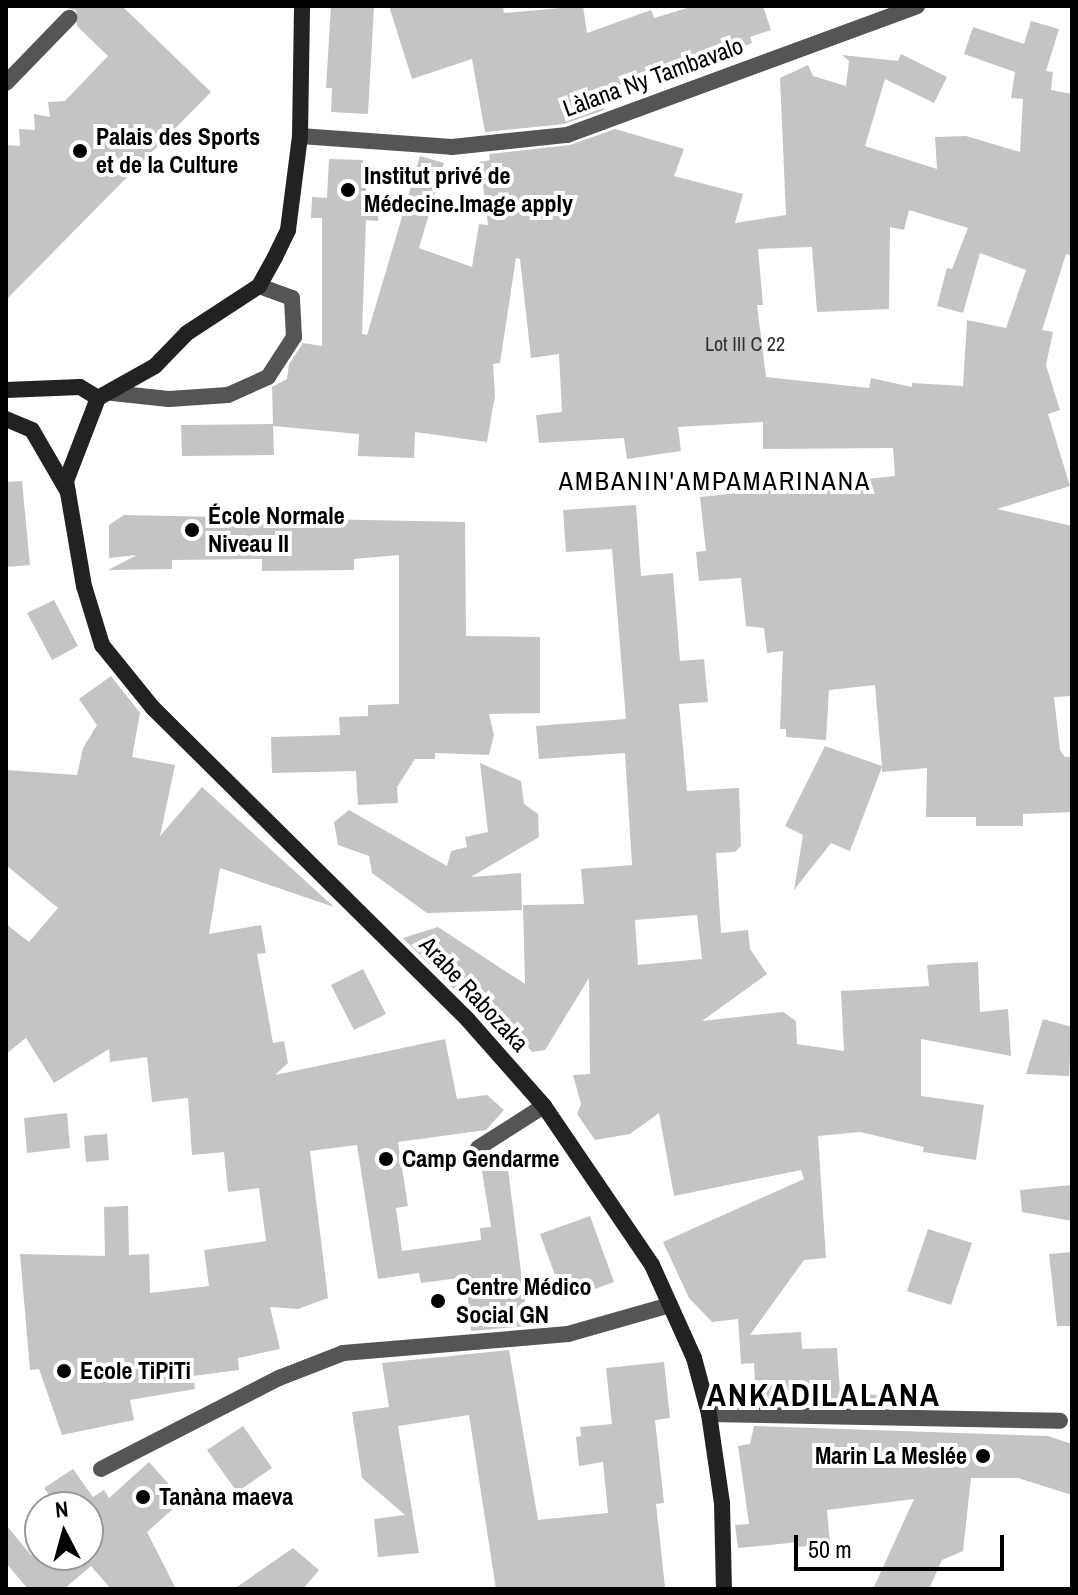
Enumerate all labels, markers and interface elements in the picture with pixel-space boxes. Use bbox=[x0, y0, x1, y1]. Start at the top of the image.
street label: Làlana Ny Tambavalo bbox=[559, 31, 747, 123]
place label: Palais des Sports et de la Culture bbox=[96, 123, 260, 179]
marker: Palais des Sports et de la Culture bbox=[71, 142, 89, 160]
place label: Institut privé de Médecine.Image apply bbox=[364, 162, 573, 218]
marker: Institut privé de Médecine.Image apply bbox=[339, 181, 357, 199]
house number: Lot III C 22 bbox=[705, 331, 785, 355]
district label: AMBANIN'AMPAMARINANA bbox=[559, 465, 871, 497]
place label: École Normale Niveau II bbox=[208, 502, 345, 558]
marker: École Normale Niveau II bbox=[183, 521, 201, 539]
street label: Arabe Rabozaka bbox=[413, 931, 535, 1057]
place label: Camp Gendarme bbox=[402, 1145, 559, 1173]
marker: Camp Gendarme bbox=[377, 1150, 395, 1168]
place label: Centre Médico Social GN bbox=[456, 1273, 592, 1329]
marker: Centre Médico Social GN bbox=[427, 1290, 449, 1312]
place label: Ecole TiPiTi bbox=[80, 1357, 191, 1385]
marker: Ecole TiPiTi bbox=[55, 1362, 73, 1380]
district label: ANKADILALANA bbox=[707, 1376, 941, 1414]
place label: Marin La Meslée bbox=[815, 1442, 967, 1470]
marker: Marin La Meslée bbox=[974, 1447, 992, 1465]
place label: Tanàna maeva bbox=[159, 1483, 293, 1511]
marker: Tanàna maeva bbox=[134, 1488, 152, 1506]
north arrow bbox=[24, 1491, 104, 1571]
text: N bbox=[54, 1494, 70, 1525]
scale bar bbox=[798, 1519, 1008, 1569]
text: 50 m bbox=[808, 1533, 852, 1565]

